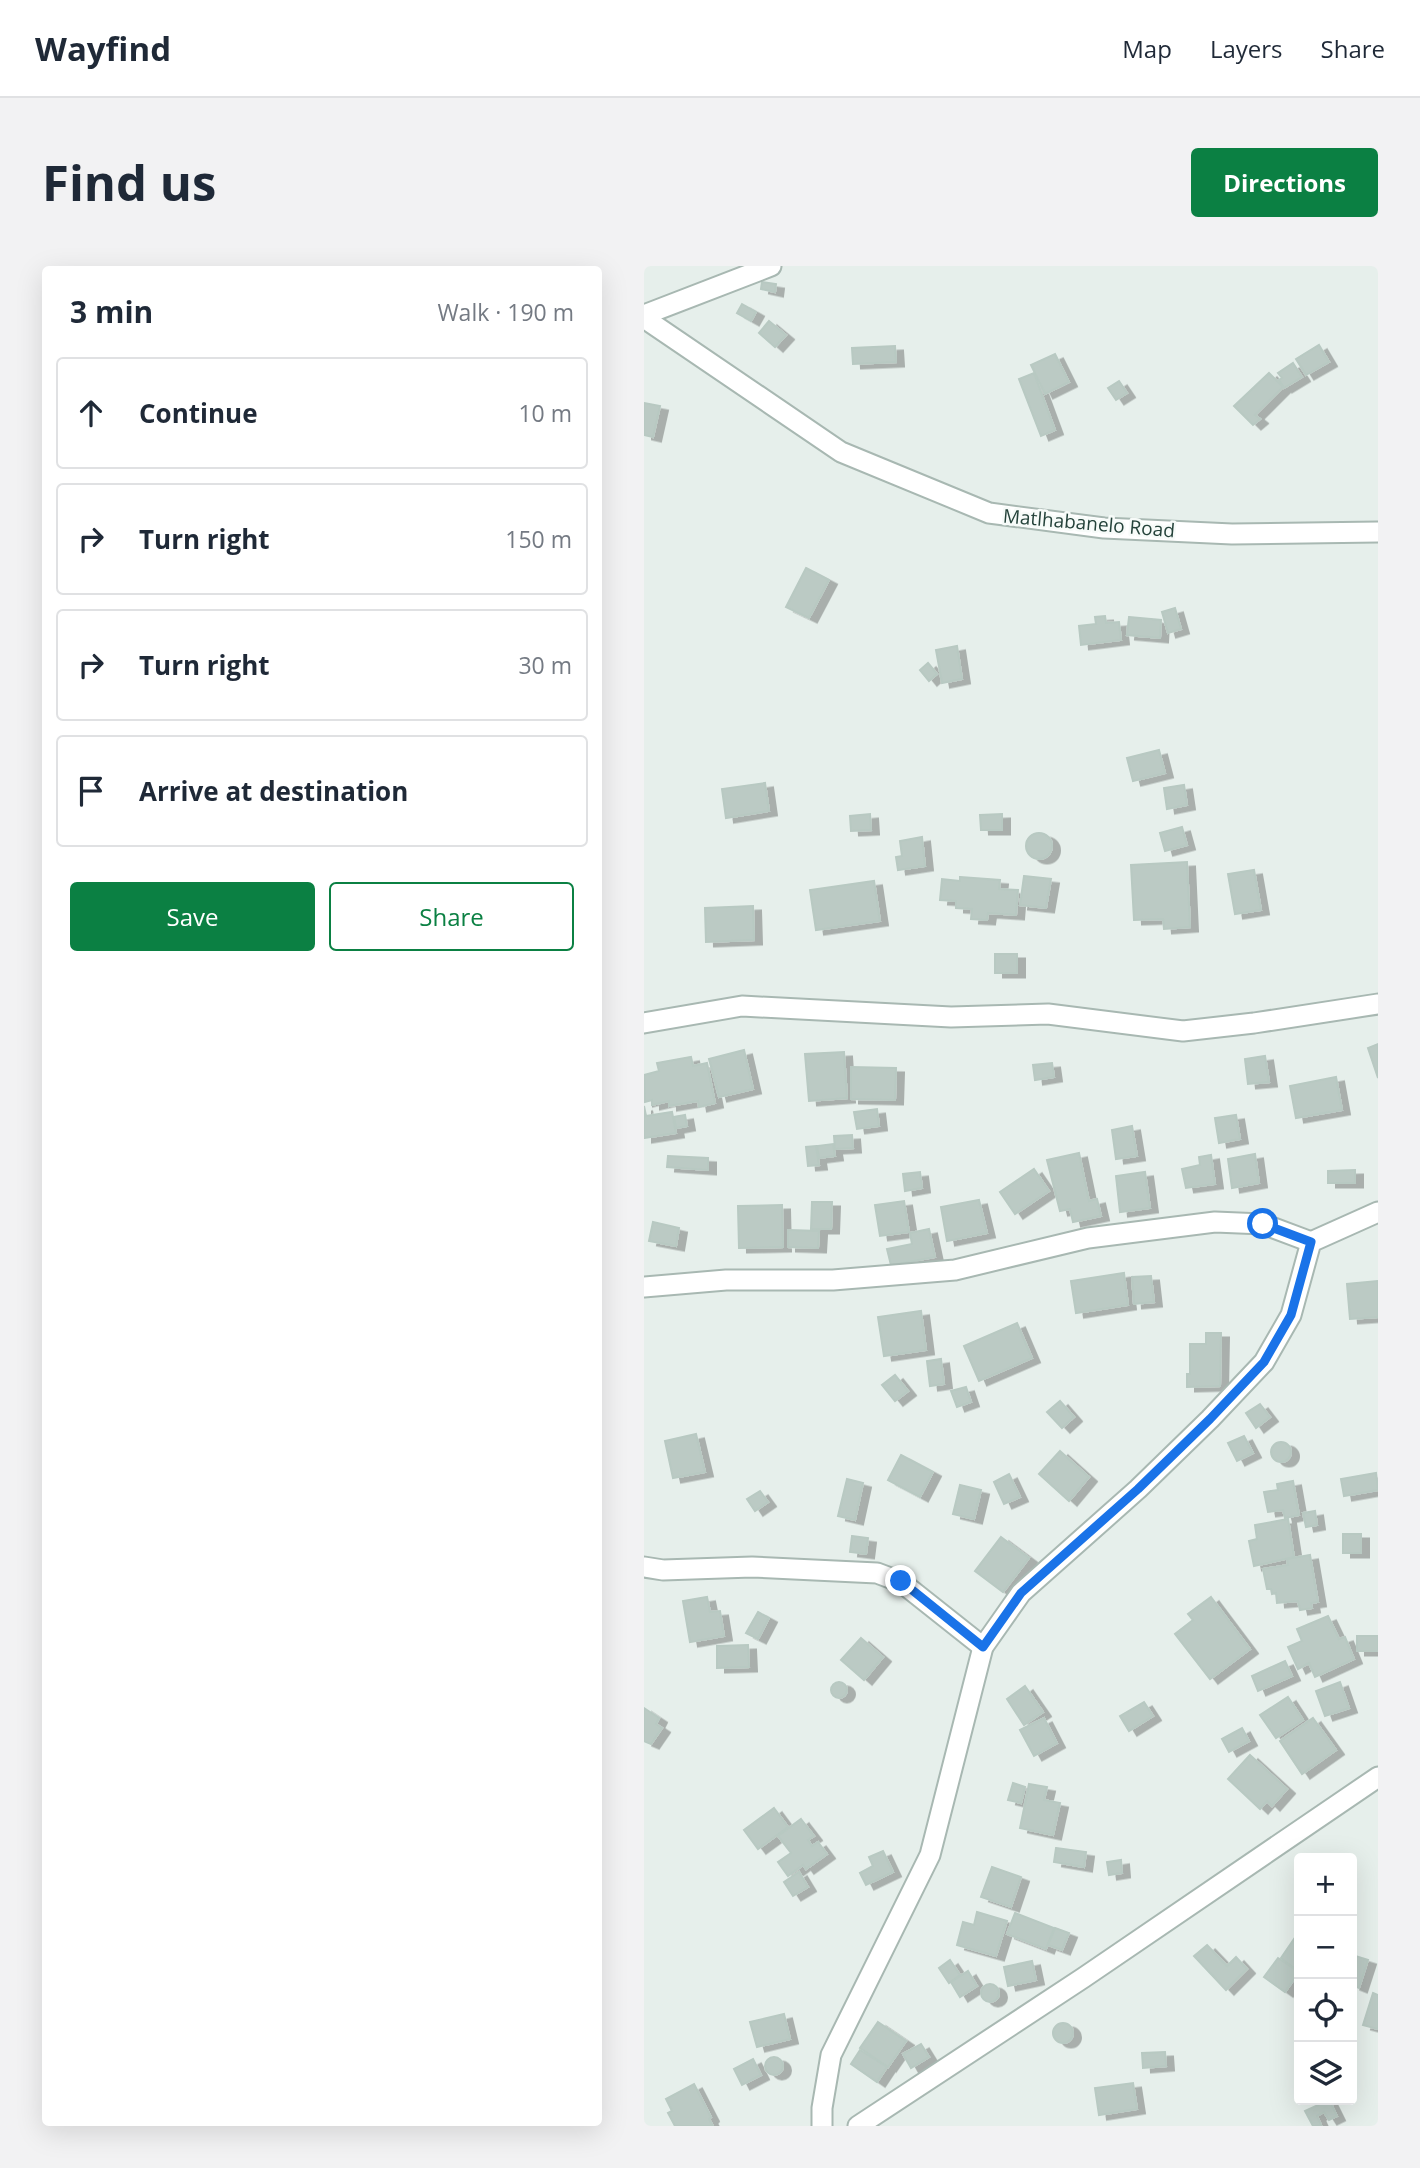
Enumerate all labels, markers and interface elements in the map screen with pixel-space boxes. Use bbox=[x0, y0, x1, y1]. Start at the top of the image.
text: Wayfind bbox=[35, 26, 171, 71]
text: Map bbox=[1122, 32, 1172, 65]
text: Layers bbox=[1210, 32, 1283, 65]
text: Share bbox=[1321, 32, 1385, 65]
button: Directions bbox=[1191, 148, 1378, 217]
text: Find us bbox=[42, 149, 216, 215]
text: 3 min bbox=[70, 291, 153, 332]
text: Walk · 190 m bbox=[437, 296, 574, 328]
icon: ahead bbox=[72, 394, 110, 432]
text: Continue bbox=[139, 395, 258, 431]
text: 10 m bbox=[518, 397, 572, 429]
street label: Matlhabanelo Road bbox=[1002, 503, 1176, 543]
icon: right bbox=[72, 520, 110, 558]
text: Turn right bbox=[139, 521, 270, 557]
text: 150 m bbox=[505, 523, 572, 555]
icon: right bbox=[72, 646, 110, 684]
text: Turn right bbox=[139, 647, 270, 683]
text: 30 m bbox=[518, 649, 572, 681]
icon: arrive bbox=[72, 772, 110, 810]
text: Arrive at destination bbox=[139, 773, 408, 809]
button: Save bbox=[70, 882, 315, 951]
button: Share bbox=[329, 882, 574, 951]
route start bbox=[1247, 1208, 1278, 1239]
route end bbox=[885, 1565, 916, 1596]
map controls bbox=[1294, 1853, 1357, 2105]
button: + bbox=[1294, 1853, 1357, 1916]
button: − bbox=[1294, 1916, 1357, 1979]
button: locate bbox=[1294, 1979, 1357, 2042]
button: layers bbox=[1294, 2042, 1357, 2105]

